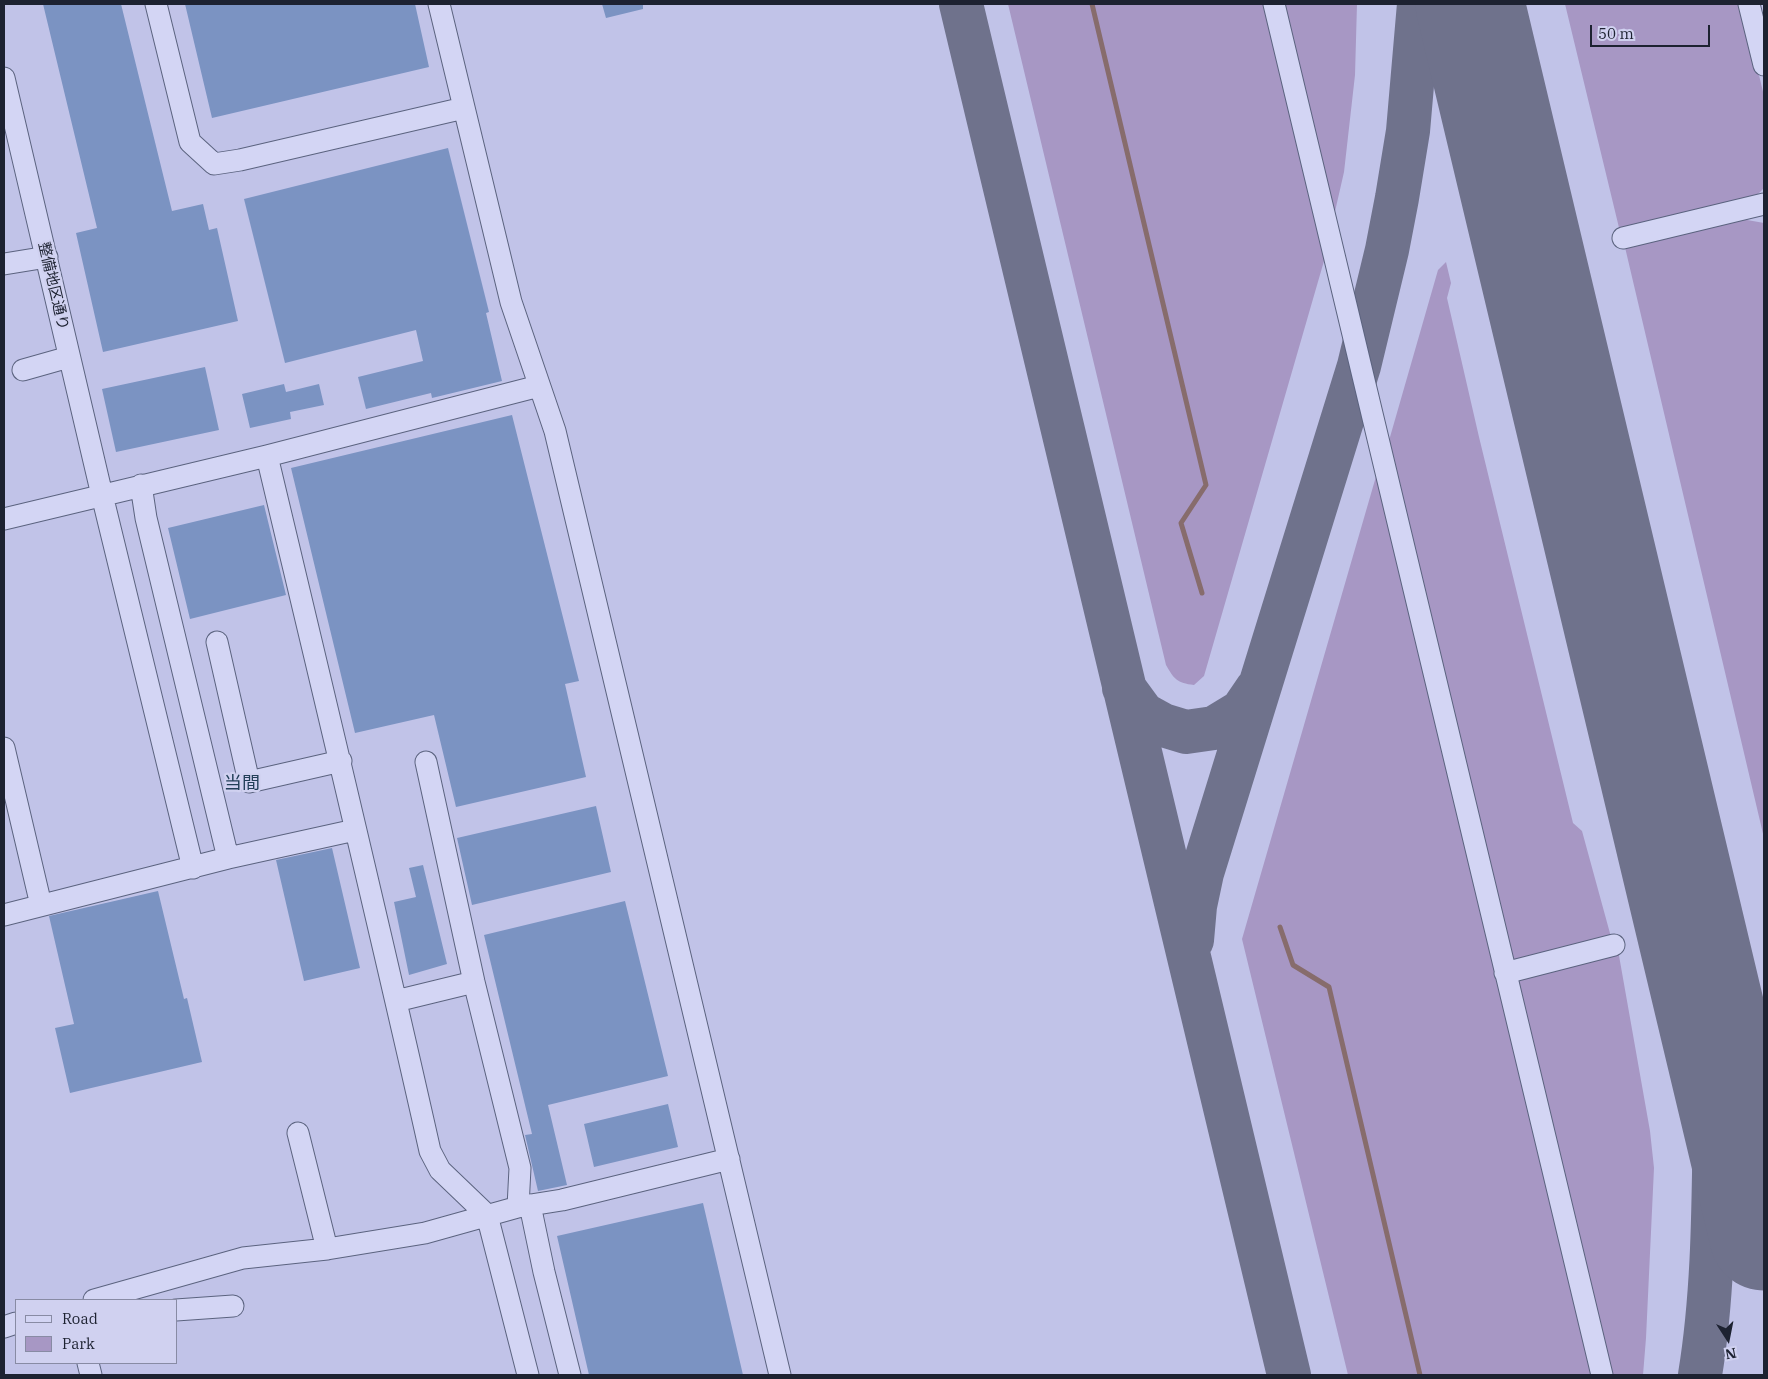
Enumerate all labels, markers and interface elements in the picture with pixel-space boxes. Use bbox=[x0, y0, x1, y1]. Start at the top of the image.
scale bar bbox=[1593, 15, 1713, 47]
text: 50 m bbox=[1598, 24, 1634, 43]
street label: 整備地区通り bbox=[34, 240, 72, 332]
district label: 当間 bbox=[224, 773, 260, 795]
legend bbox=[15, 1299, 178, 1364]
text: Road bbox=[62, 1309, 98, 1328]
north arrow bbox=[1703, 1314, 1753, 1364]
text: Park bbox=[62, 1334, 95, 1353]
text: N bbox=[1724, 1344, 1738, 1364]

